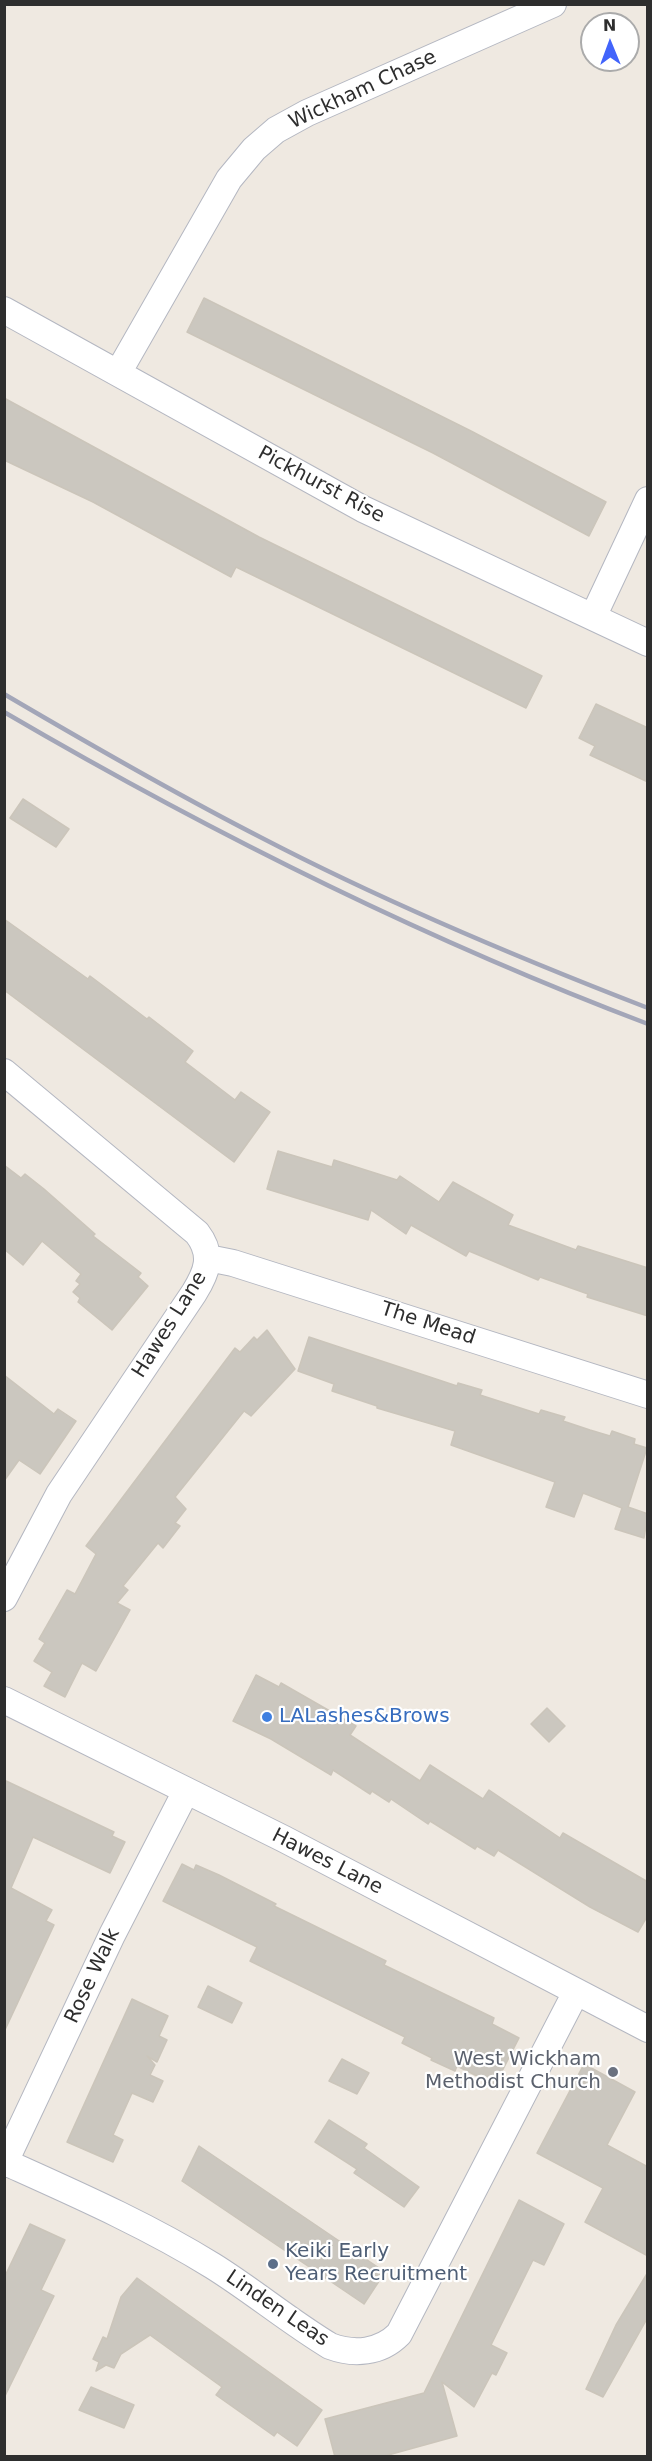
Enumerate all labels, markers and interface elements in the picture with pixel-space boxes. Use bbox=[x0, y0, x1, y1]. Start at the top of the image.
north arrow bbox=[580, 12, 640, 72]
text: N bbox=[603, 16, 617, 35]
street label: Wickham Chase bbox=[285, 45, 441, 135]
street label: Pickhurst Rise bbox=[254, 442, 388, 528]
street label: Hawes Lane bbox=[128, 1267, 212, 1383]
street label: The Mead bbox=[378, 1297, 478, 1351]
place label: LALashes&Brows bbox=[279, 1705, 450, 1729]
marker: LALashes&Brows bbox=[260, 1710, 274, 1724]
street label: Hawes Lane bbox=[268, 1824, 386, 1900]
street label: Rose Walk bbox=[61, 1925, 125, 2027]
place label: West Wickham Methodist Church bbox=[425, 2048, 601, 2095]
marker: West Wickham Methodist Church bbox=[606, 2065, 620, 2079]
place label: Keiki Early Years Recruitment bbox=[285, 2240, 467, 2287]
marker: Keiki Early Years Recruitment bbox=[266, 2257, 280, 2271]
street label: Linden Leas bbox=[221, 2266, 333, 2352]

